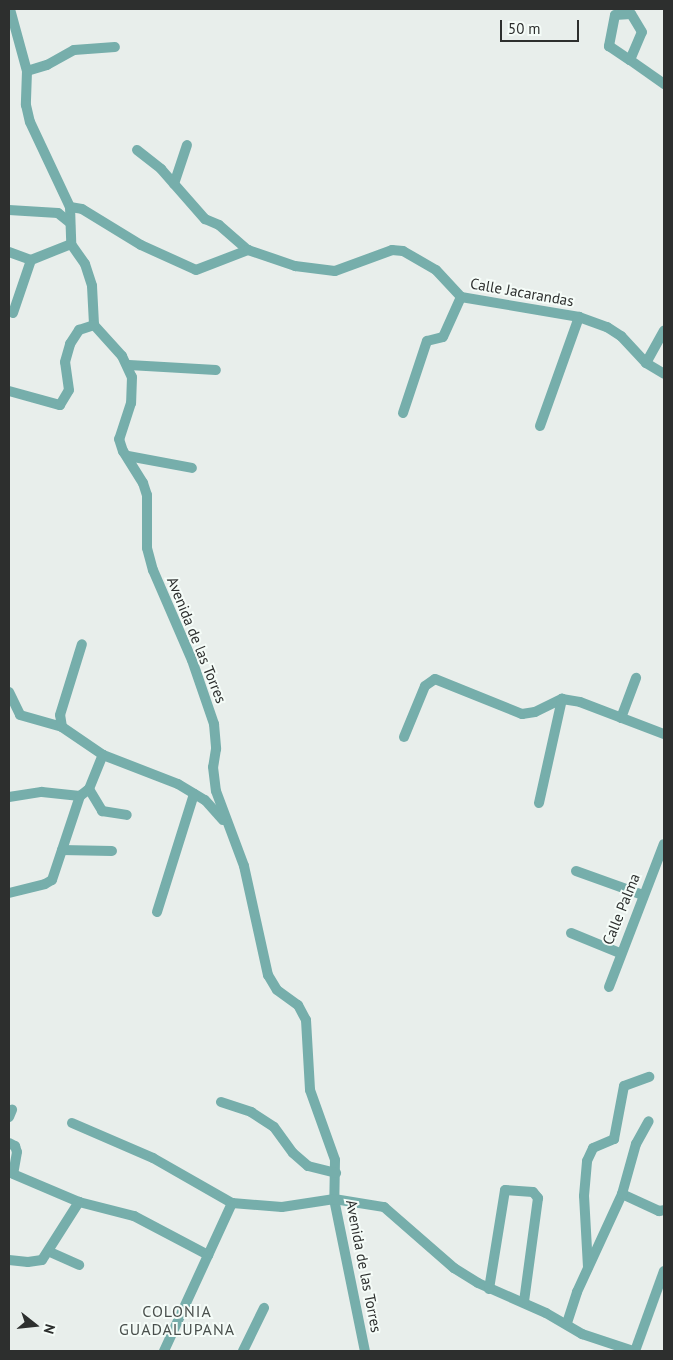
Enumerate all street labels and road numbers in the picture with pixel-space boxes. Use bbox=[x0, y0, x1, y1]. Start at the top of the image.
street label: Calle Jacarandas bbox=[469, 274, 575, 310]
street label: Avenida de las Torres bbox=[163, 574, 231, 706]
street label: Calle Palma bbox=[599, 871, 643, 947]
street label: Avenida de las Torres bbox=[342, 1198, 386, 1334]

